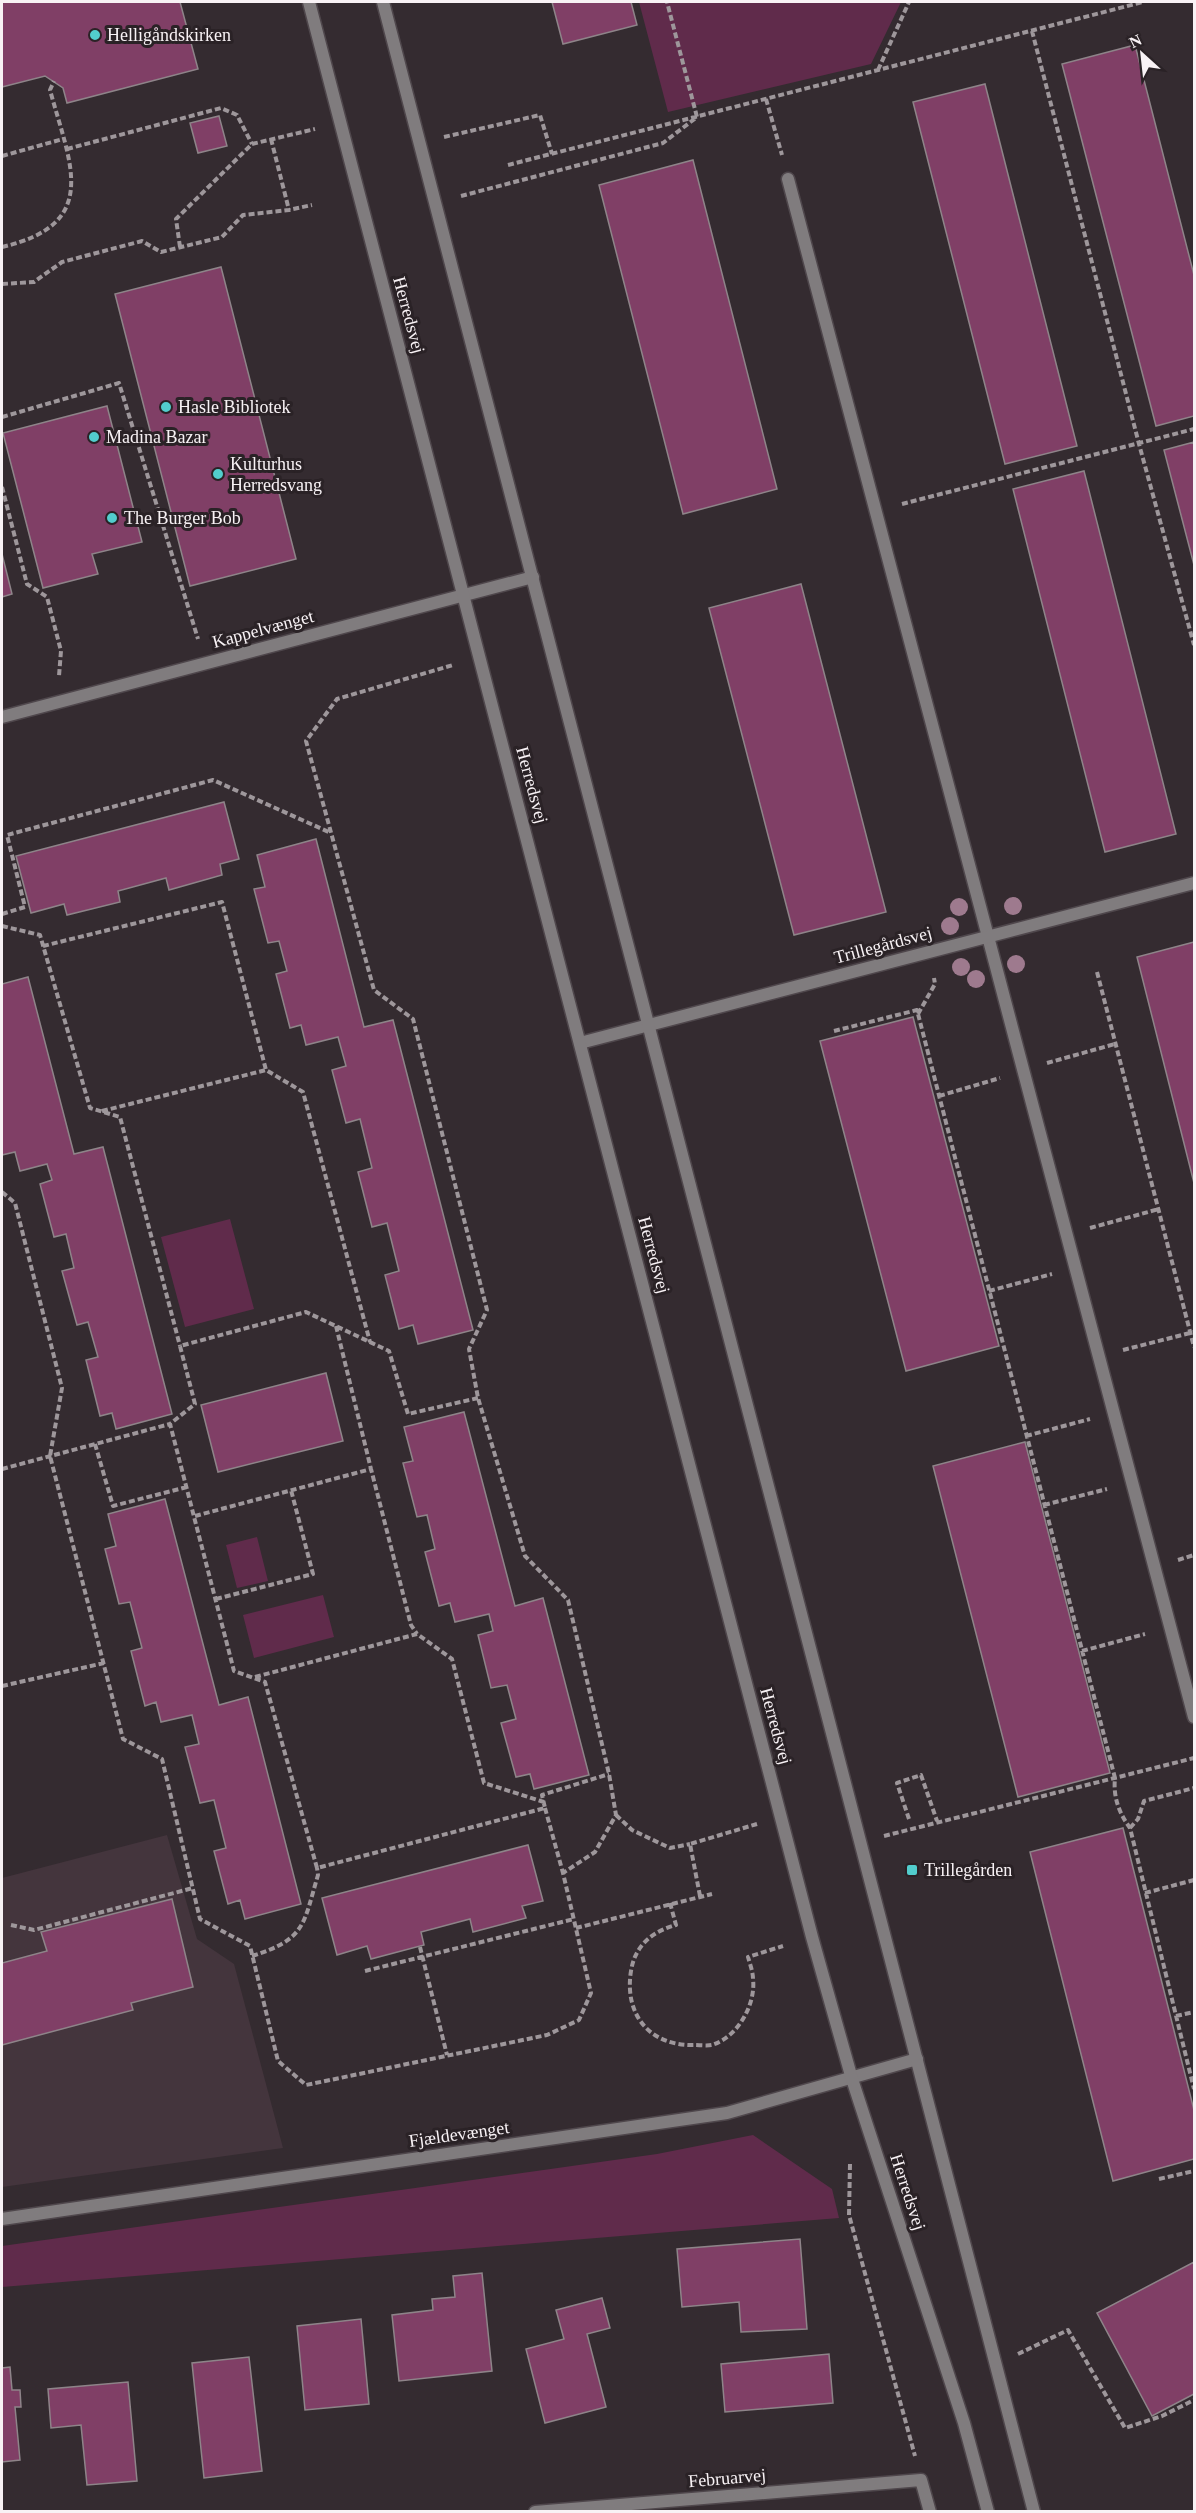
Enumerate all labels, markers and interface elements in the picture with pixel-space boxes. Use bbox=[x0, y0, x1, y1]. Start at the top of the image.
north arrow bbox=[1112, 24, 1172, 84]
place label: Helligåndskirken bbox=[107, 25, 231, 45]
marker: Helligåndskirken bbox=[88, 28, 102, 42]
text: N bbox=[1126, 31, 1145, 51]
street label: Herredsvej bbox=[389, 274, 429, 356]
place label: Hasle Bibliotek bbox=[178, 397, 290, 417]
marker: Hasle Bibliotek bbox=[159, 400, 173, 414]
place label: Madina Bazar bbox=[106, 427, 207, 447]
marker: Madina Bazar bbox=[87, 430, 101, 444]
place label: Kulturhus Herredsvang bbox=[230, 454, 322, 495]
marker: Kulturhus Herredsvang bbox=[211, 467, 225, 481]
place label: The Burger Bob bbox=[124, 508, 241, 528]
marker: The Burger Bob bbox=[105, 511, 119, 525]
street label: Kappelvænget bbox=[210, 606, 316, 652]
street label: Herredsvej bbox=[512, 744, 552, 826]
street label: Trillegårdsvej bbox=[832, 922, 934, 968]
street label: Herredsvej bbox=[634, 1214, 674, 1296]
street label: Herredsvej bbox=[756, 1685, 796, 1767]
place label: Trillegården bbox=[924, 1860, 1012, 1880]
marker: Trillegården bbox=[905, 1863, 919, 1877]
street label: Fjældevænget bbox=[408, 2117, 510, 2151]
street label: Herredsvej bbox=[886, 2151, 930, 2233]
street label: Februarvej bbox=[687, 2465, 767, 2491]

